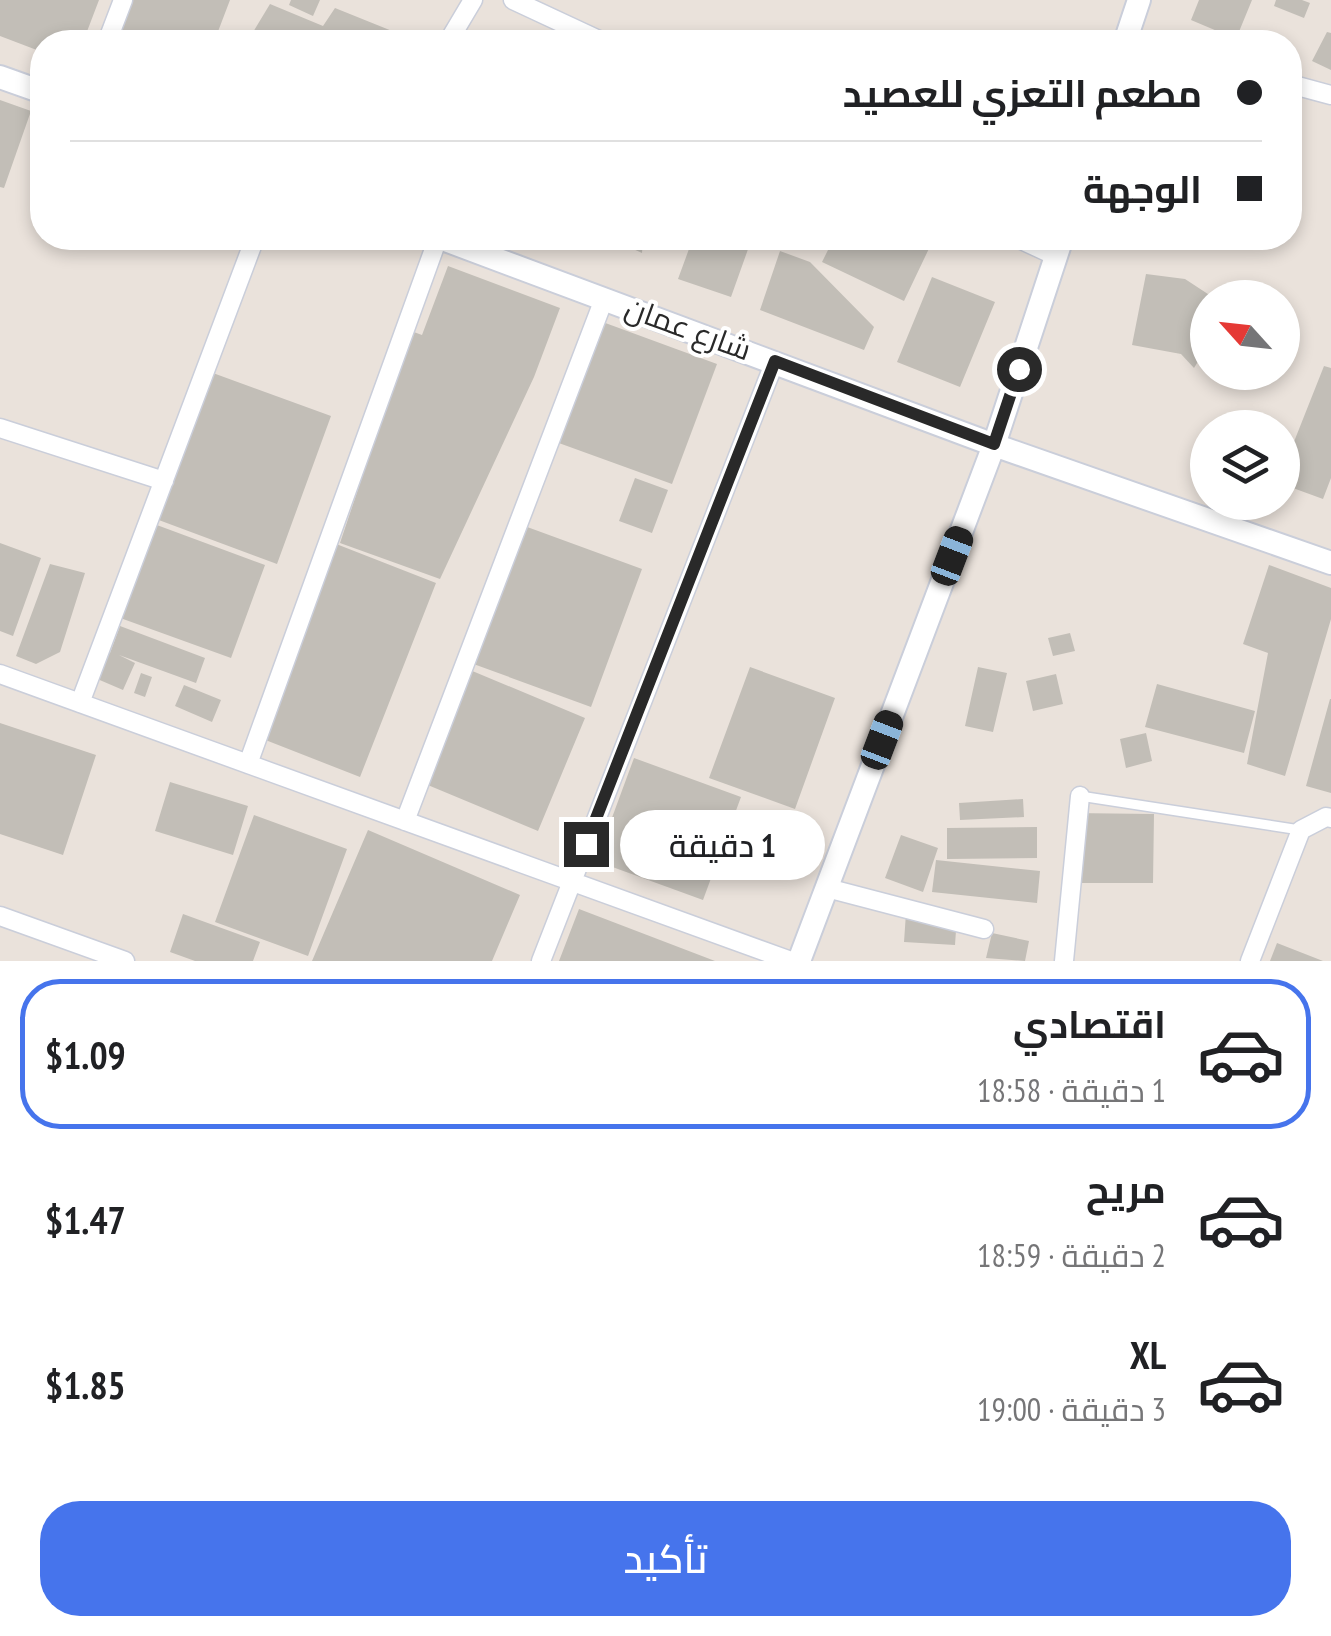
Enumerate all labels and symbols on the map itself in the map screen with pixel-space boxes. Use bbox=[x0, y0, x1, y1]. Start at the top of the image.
north arrow bbox=[1190, 280, 1300, 390]
street label: شارع عمان bbox=[619, 287, 757, 370]
route start bbox=[997, 347, 1042, 392]
car bbox=[927, 523, 977, 589]
car bbox=[857, 707, 907, 773]
callout: 1 دقيقة bbox=[621, 809, 826, 879]
route end bbox=[564, 822, 609, 867]

